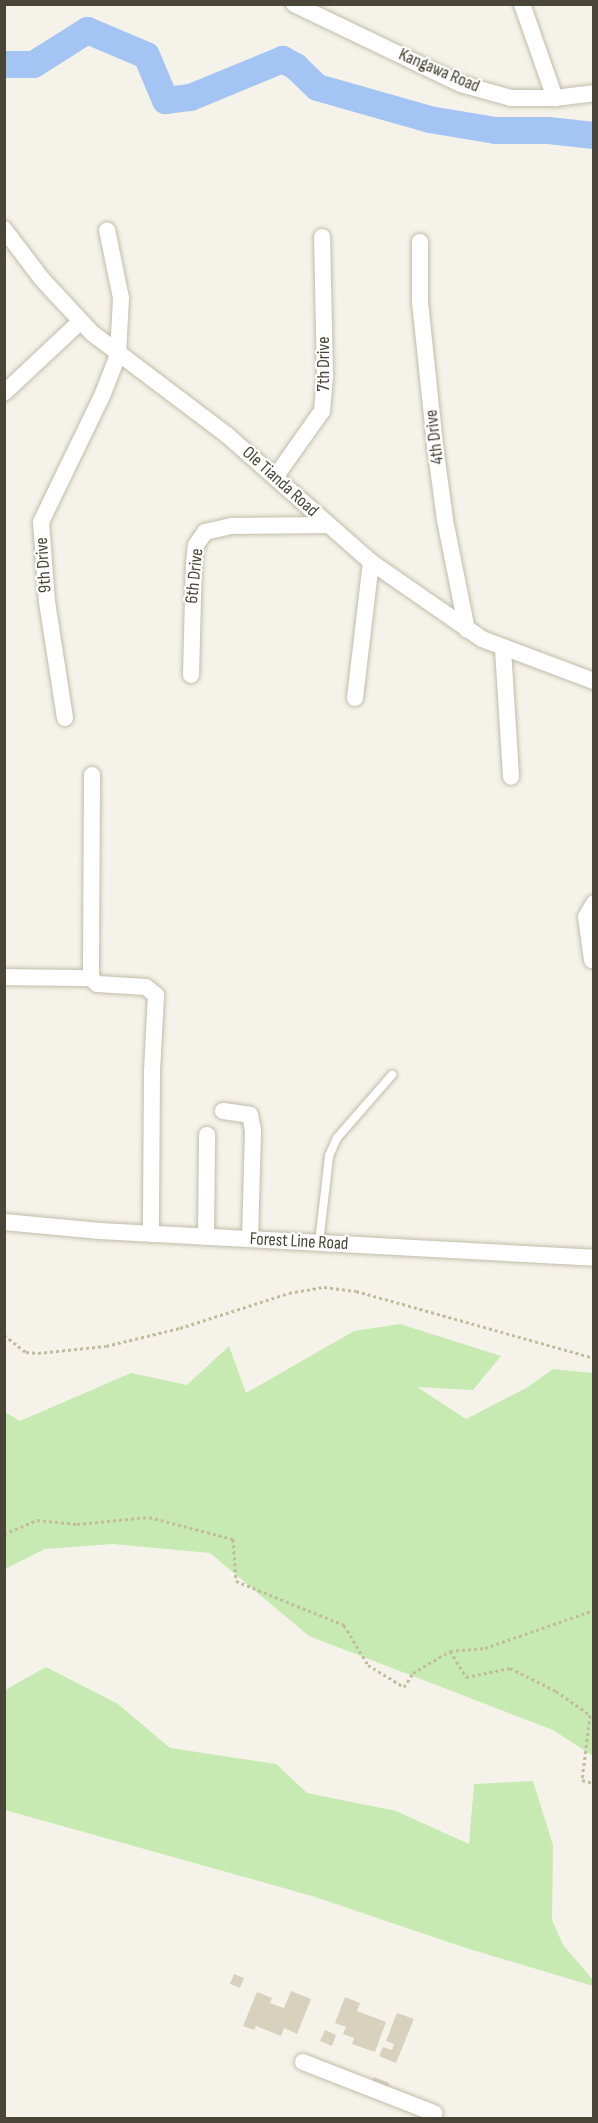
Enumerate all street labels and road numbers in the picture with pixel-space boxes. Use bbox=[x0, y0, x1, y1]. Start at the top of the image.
street label: Kangawa Road bbox=[395, 44, 483, 98]
street label: 7th Drive bbox=[313, 337, 335, 391]
street label: 4th Drive bbox=[421, 408, 449, 466]
street label: Ole Tianda Road bbox=[238, 442, 322, 522]
street label: 9th Drive bbox=[31, 537, 57, 593]
street label: 6th Drive bbox=[181, 547, 209, 605]
street label: Forest Line Road bbox=[249, 1229, 349, 1255]

